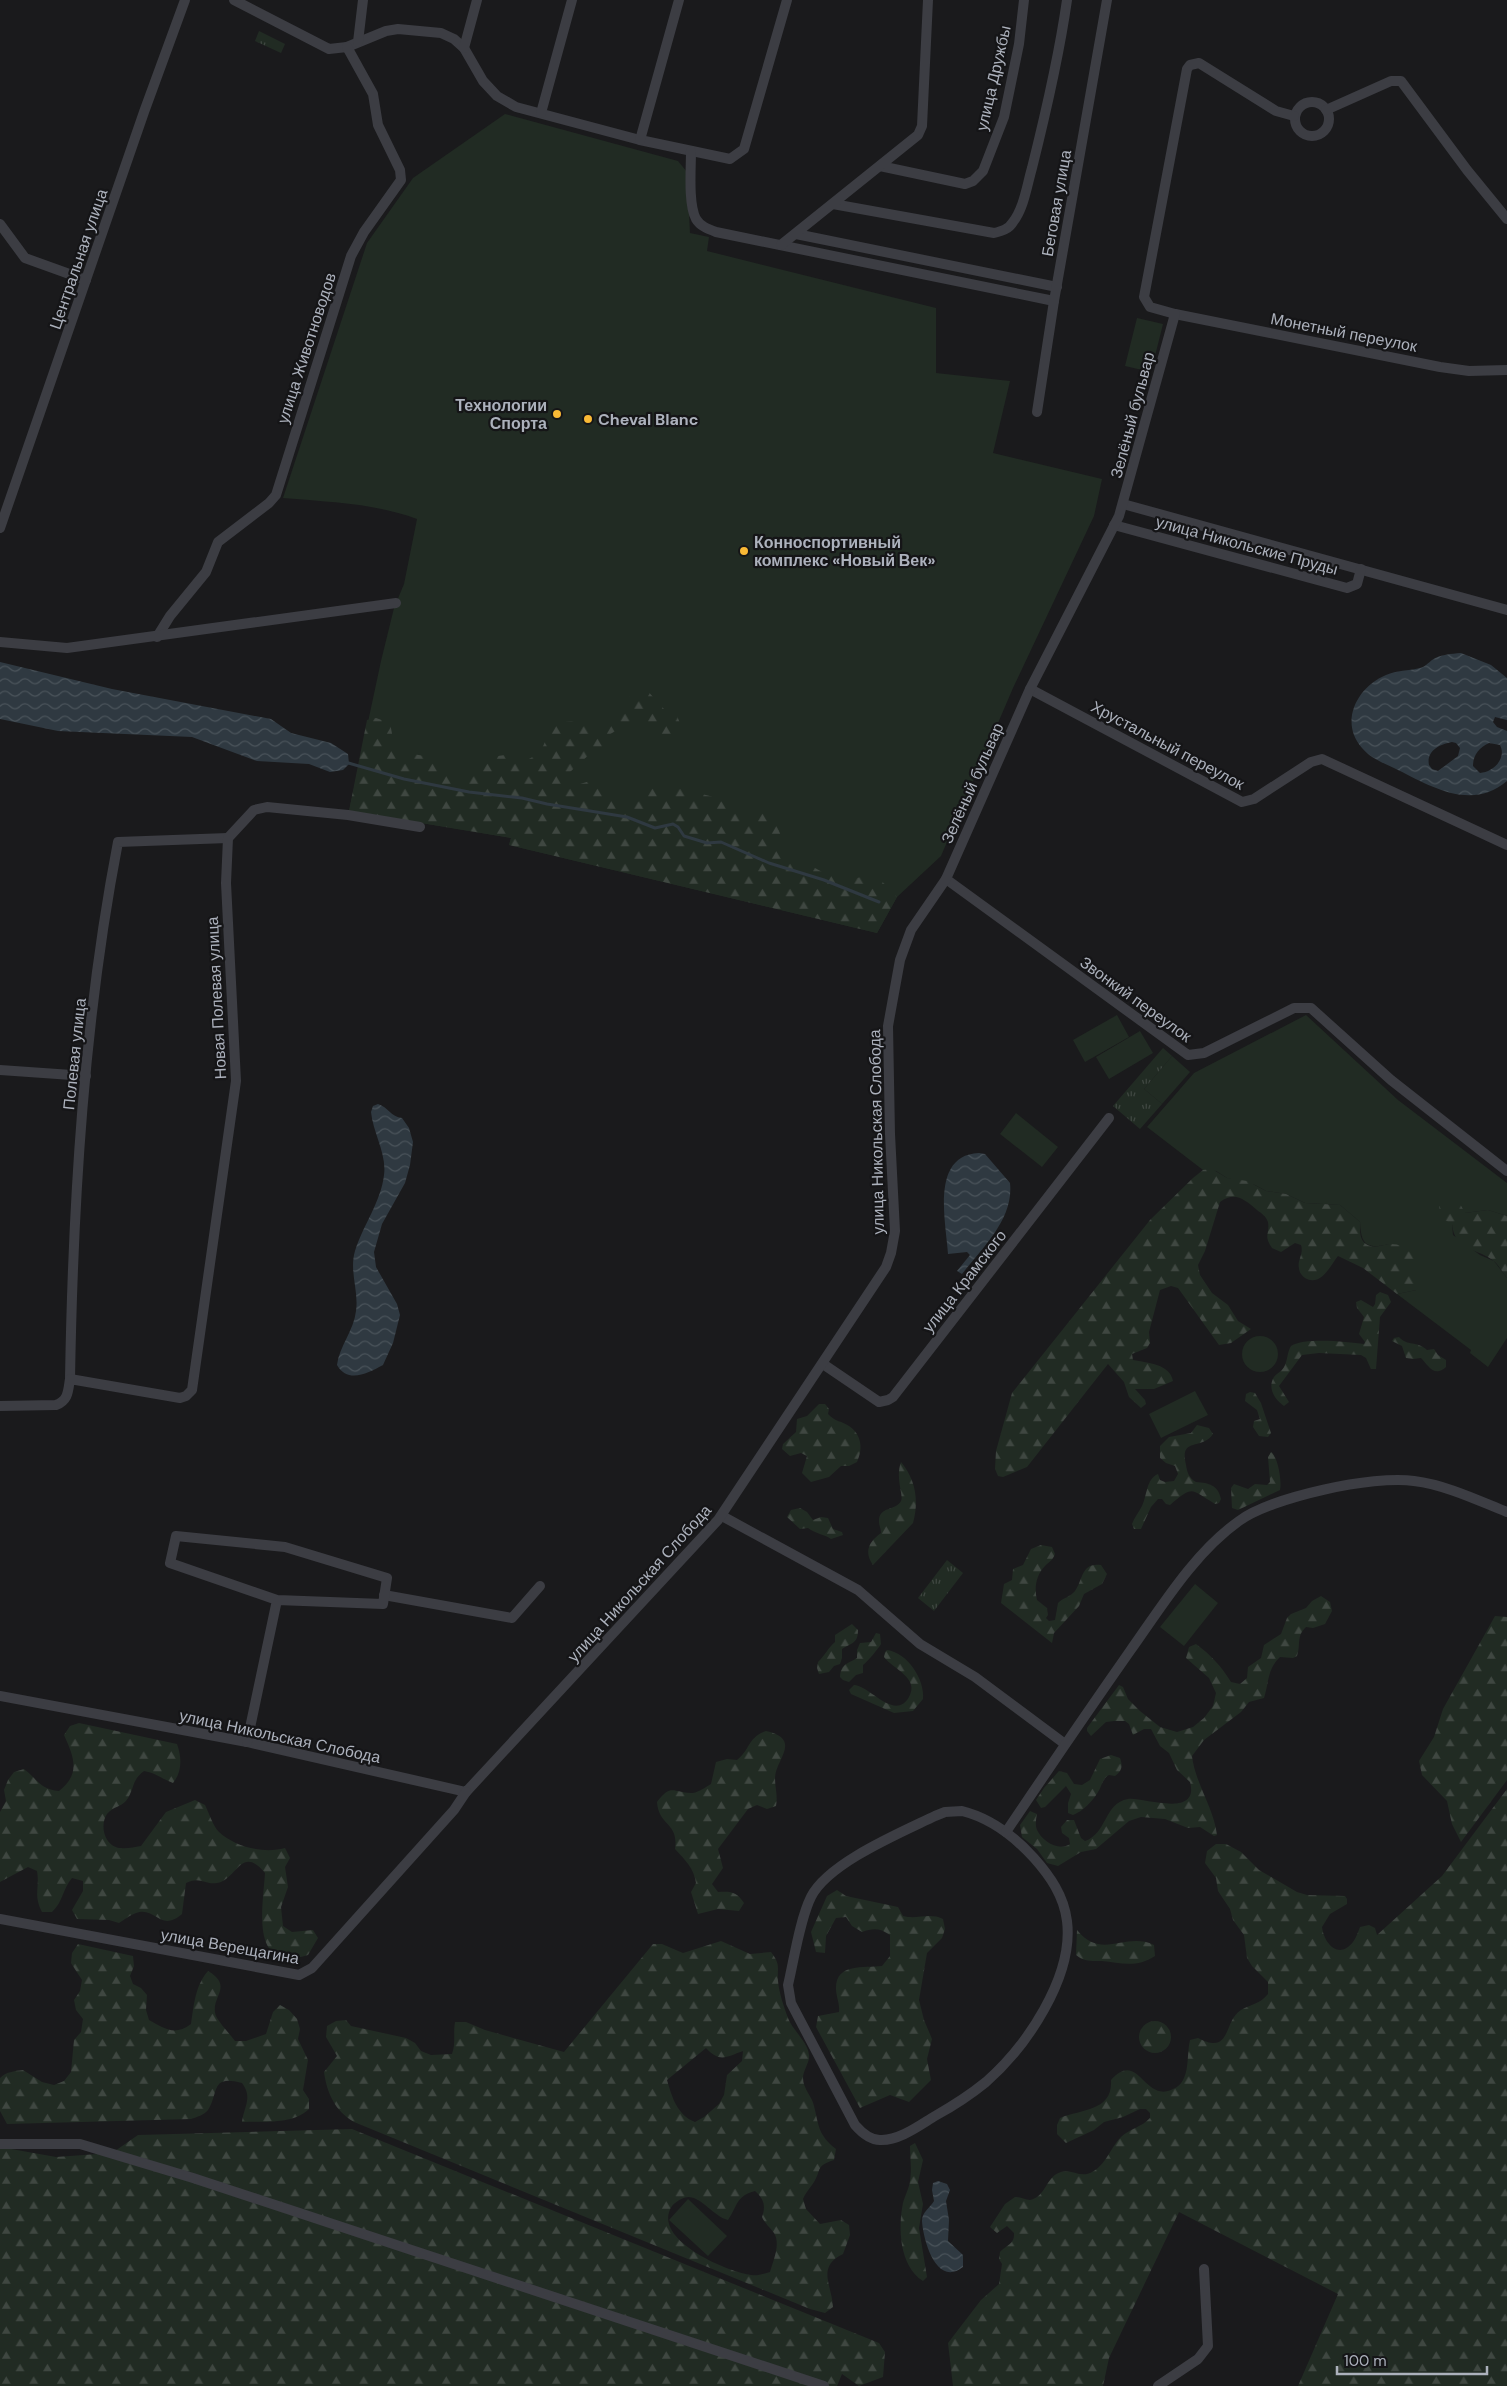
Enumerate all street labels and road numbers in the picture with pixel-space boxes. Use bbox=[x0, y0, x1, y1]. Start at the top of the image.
street label: улица Дружбы bbox=[971, 23, 1016, 133]
street label: Беговая улица bbox=[1037, 148, 1076, 258]
street label: Центральная улица bbox=[45, 186, 112, 332]
street label: улица Животноводов bbox=[272, 270, 341, 426]
street label: Монетный переулок bbox=[1269, 308, 1420, 357]
street label: Зелёный бульвар bbox=[1106, 350, 1159, 481]
street label: улица Никольские Пруды bbox=[1153, 511, 1340, 580]
street label: Хрустальный переулок bbox=[1087, 696, 1249, 795]
street label: Зелёный бульвар bbox=[936, 719, 1009, 847]
street label: Новая Полевая улица bbox=[202, 916, 231, 1080]
street label: Звонкий переулок bbox=[1076, 952, 1197, 1048]
street label: Полевая улица bbox=[58, 997, 91, 1111]
street label: улица Никольская Слобода bbox=[864, 1029, 889, 1235]
street label: улица Крамского bbox=[918, 1226, 1011, 1337]
street label: улица Никольская Слобода bbox=[563, 1500, 716, 1667]
street label: улица Никольская Слобода bbox=[177, 1705, 383, 1768]
street label: улица Верещагина bbox=[159, 1924, 301, 1969]

